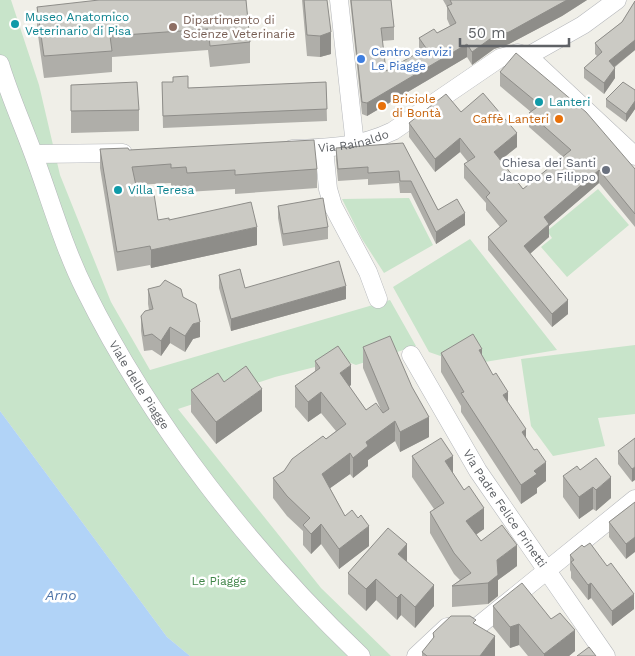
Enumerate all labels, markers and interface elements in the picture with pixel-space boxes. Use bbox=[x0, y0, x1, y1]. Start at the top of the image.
place label: Museo Anatomico Veterinario di Pisa bbox=[25, 10, 131, 38]
place label: Dipartimento di Scienze Veterinarie bbox=[183, 13, 295, 41]
scale bar bbox=[460, 15, 569, 47]
marker: Museo Anatomico Veterinario di Pisa bbox=[9, 18, 21, 30]
marker: Dipartimento di Scienze Veterinarie bbox=[167, 21, 179, 33]
text: 50 m bbox=[468, 24, 505, 42]
place label: Centro servizi Le Piagge bbox=[371, 45, 452, 73]
marker: Centro servizi Le Piagge bbox=[355, 53, 367, 65]
place label: Briciole di Bontà bbox=[392, 92, 441, 120]
place label: Lanteri bbox=[549, 95, 590, 109]
marker: Lanteri bbox=[533, 96, 545, 108]
marker: Briciole di Bontà bbox=[376, 100, 388, 112]
place label: Caffè Lanteri bbox=[472, 112, 549, 126]
marker: Caffè Lanteri bbox=[553, 113, 565, 125]
street label: Via Rainaldo bbox=[317, 127, 391, 155]
place label: Chiesa dei Santi Jacopo e Filippo bbox=[499, 156, 596, 184]
marker: Chiesa dei Santi Jacopo e Filippo bbox=[600, 164, 612, 176]
place label: Villa Teresa bbox=[128, 183, 194, 197]
marker: Villa Teresa bbox=[112, 184, 124, 196]
street label: Viale delle Piagge bbox=[106, 338, 172, 432]
street label: Via Padre Felice Prinetti bbox=[460, 447, 550, 570]
park label: Le Piagge bbox=[191, 574, 247, 588]
water label: Arno bbox=[44, 587, 77, 603]

